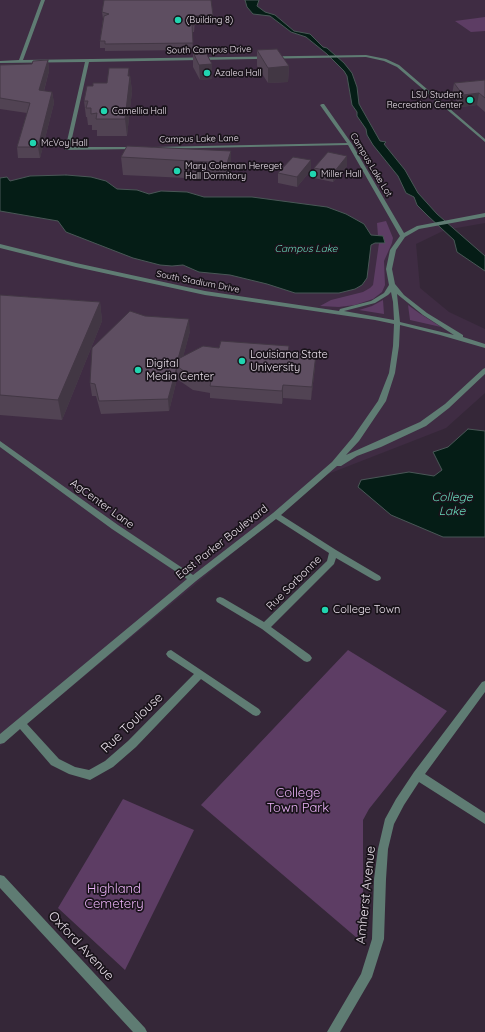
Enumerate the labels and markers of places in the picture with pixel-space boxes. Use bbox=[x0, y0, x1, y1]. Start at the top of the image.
marker: (Building 8) bbox=[173, 15, 183, 25]
place label: (Building 8) bbox=[186, 15, 233, 25]
marker: Azalea Hall bbox=[202, 68, 212, 78]
place label: Azalea Hall bbox=[215, 68, 262, 78]
place label: LSU Student Recreation Center bbox=[387, 90, 462, 111]
marker: LSU Student Recreation Center bbox=[465, 95, 475, 105]
marker: Camellia Hall bbox=[99, 106, 109, 116]
place label: Camellia Hall bbox=[112, 106, 167, 116]
marker: McVoy Hall bbox=[28, 138, 38, 148]
place label: McVoy Hall bbox=[41, 138, 88, 148]
place label: Mary Coleman Hereget Hall Dormitory bbox=[185, 161, 282, 182]
marker: Mary Coleman Hereget Hall Dormitory bbox=[172, 166, 182, 176]
marker: Miller Hall bbox=[308, 169, 318, 179]
place label: Miller Hall bbox=[321, 169, 361, 179]
place label: Louisiana State University bbox=[250, 348, 328, 374]
marker: Louisiana State University bbox=[237, 356, 247, 366]
place label: Digital Media Center bbox=[146, 357, 214, 383]
marker: Digital Media Center bbox=[133, 365, 143, 375]
place label: College Town bbox=[333, 603, 400, 617]
marker: College Town bbox=[320, 605, 330, 615]

